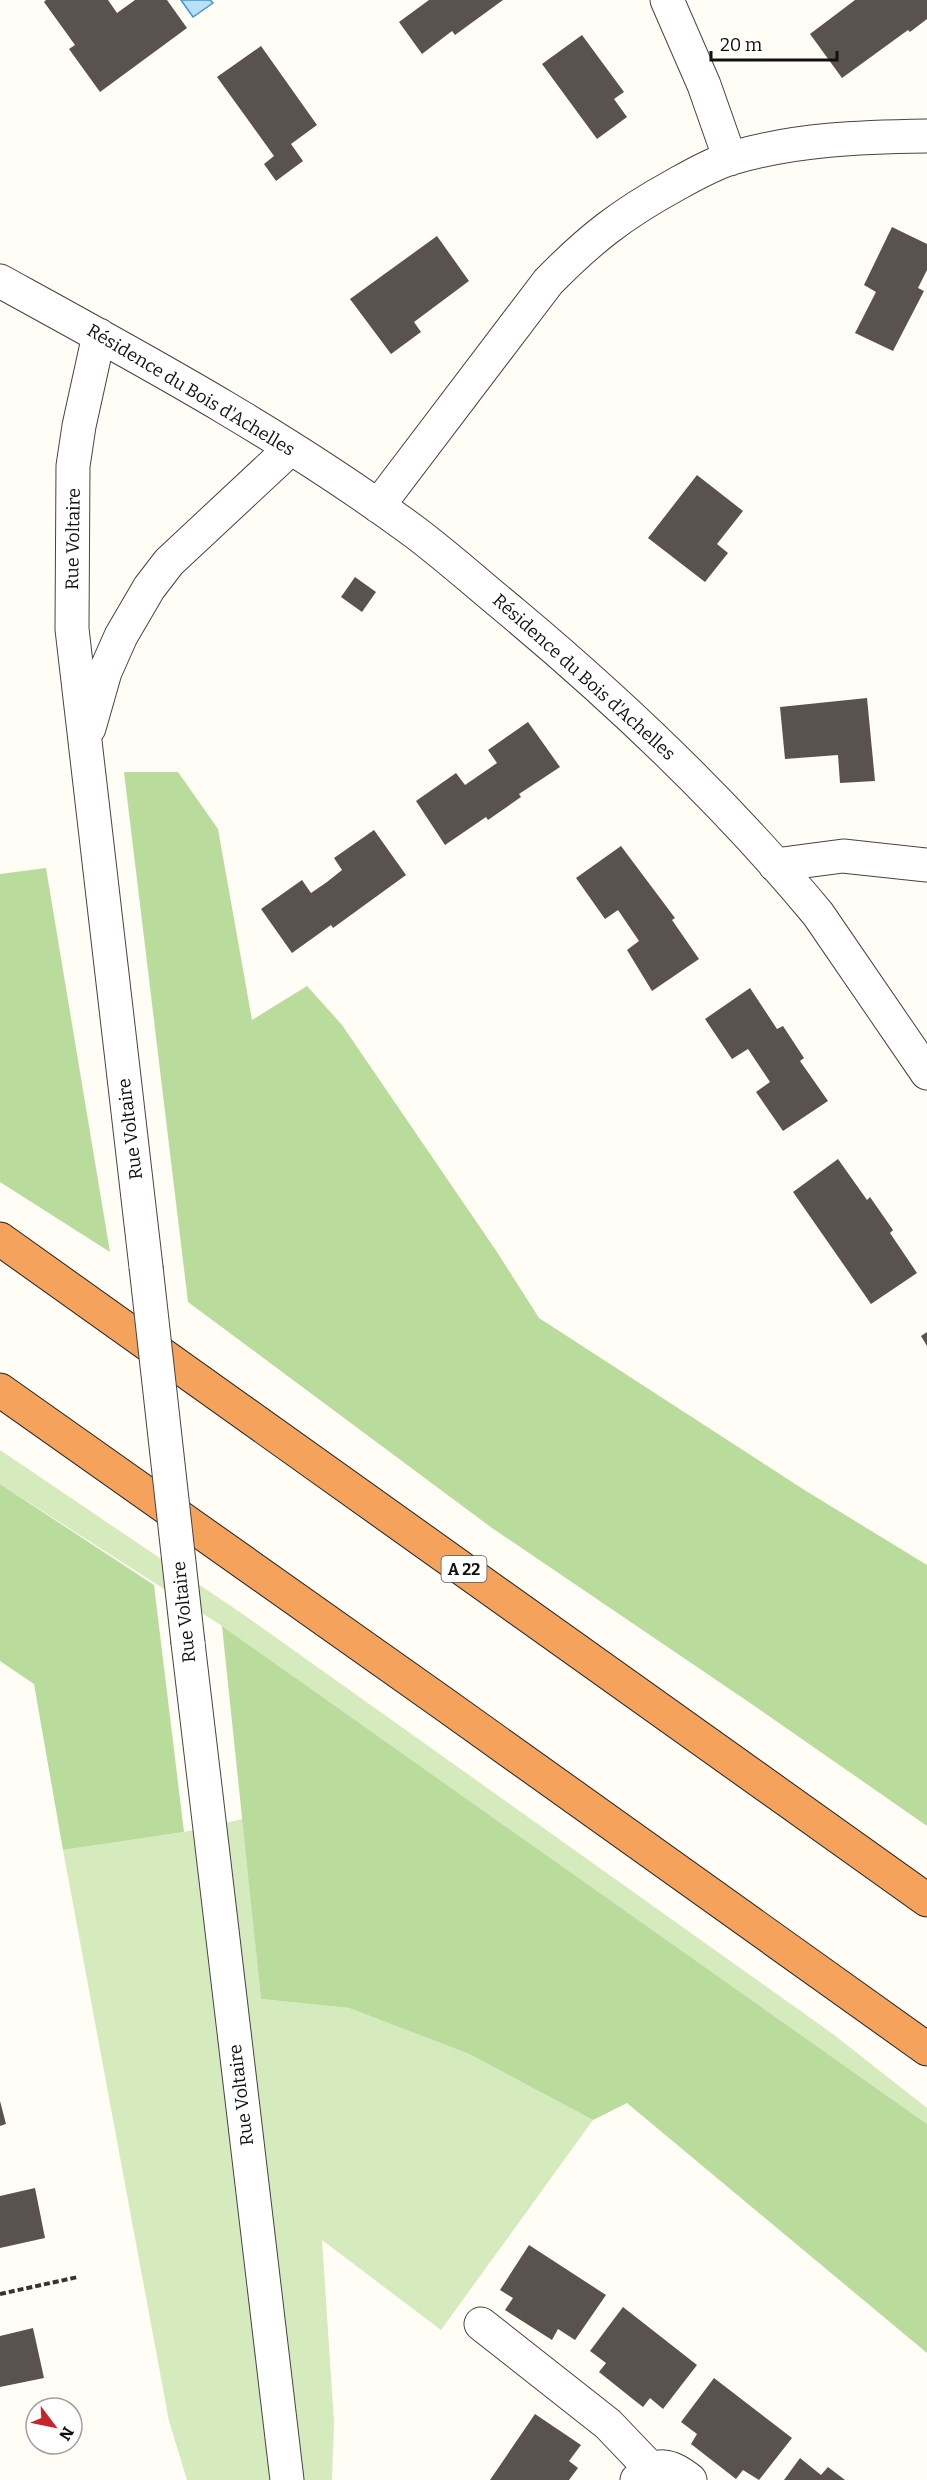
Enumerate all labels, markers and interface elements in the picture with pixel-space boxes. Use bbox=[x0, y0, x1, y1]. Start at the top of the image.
scale bar bbox=[711, 24, 837, 62]
text: 20 m bbox=[720, 34, 762, 56]
street label: Résidence du Bois d'Achelles bbox=[83, 319, 299, 461]
street label: Rue Voltaire bbox=[61, 488, 85, 590]
street label: Résidence du Bois d'Achelles bbox=[488, 589, 680, 765]
street label: Rue Voltaire bbox=[113, 1077, 147, 1181]
road number: A 22 bbox=[442, 1556, 486, 1582]
street label: Rue Voltaire bbox=[168, 1560, 200, 1664]
street label: Rue Voltaire bbox=[224, 2043, 258, 2147]
north arrow bbox=[24, 2396, 84, 2456]
text: N bbox=[55, 2423, 78, 2444]

